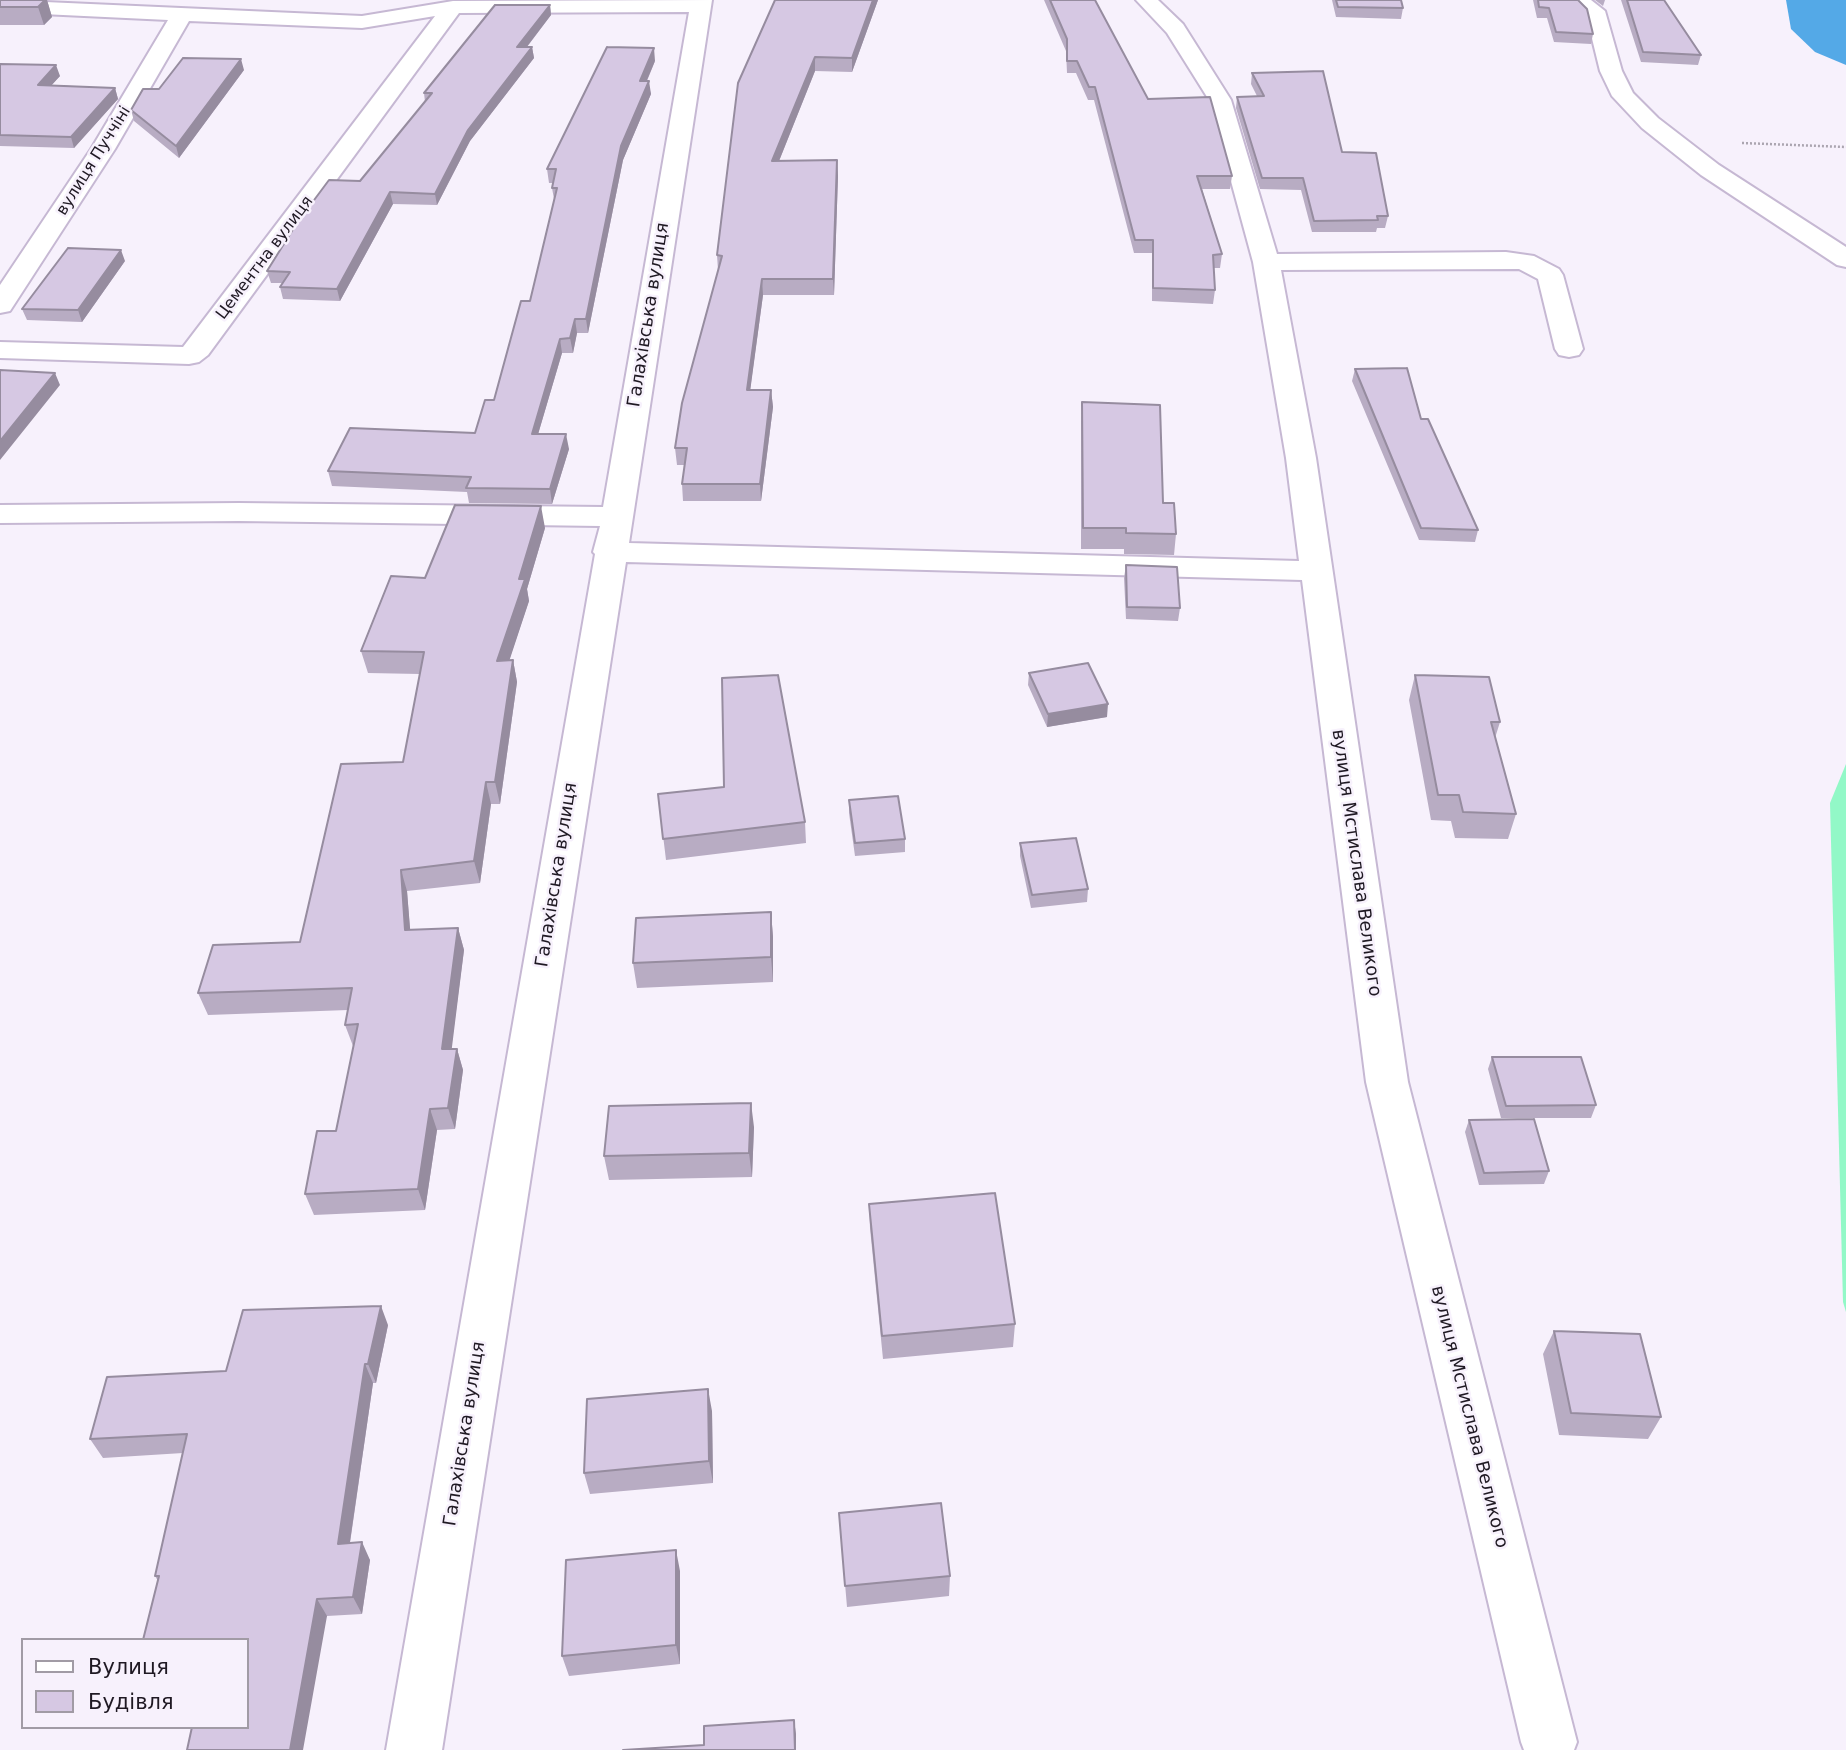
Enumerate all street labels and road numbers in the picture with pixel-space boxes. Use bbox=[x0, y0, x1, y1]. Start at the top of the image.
street label: вулиця Пуччіні bbox=[53, 103, 135, 219]
street label: Цементна вулиця bbox=[212, 193, 318, 323]
street label: Галахівська вулиця bbox=[624, 221, 674, 409]
street label: вулиця Мстислава Великого bbox=[1327, 728, 1385, 998]
street label: Галахівська вулиця bbox=[532, 781, 582, 969]
street label: вулиця Мстислава Великого bbox=[1426, 1284, 1512, 1550]
street label: Галахівська вулиця bbox=[440, 1340, 490, 1528]

